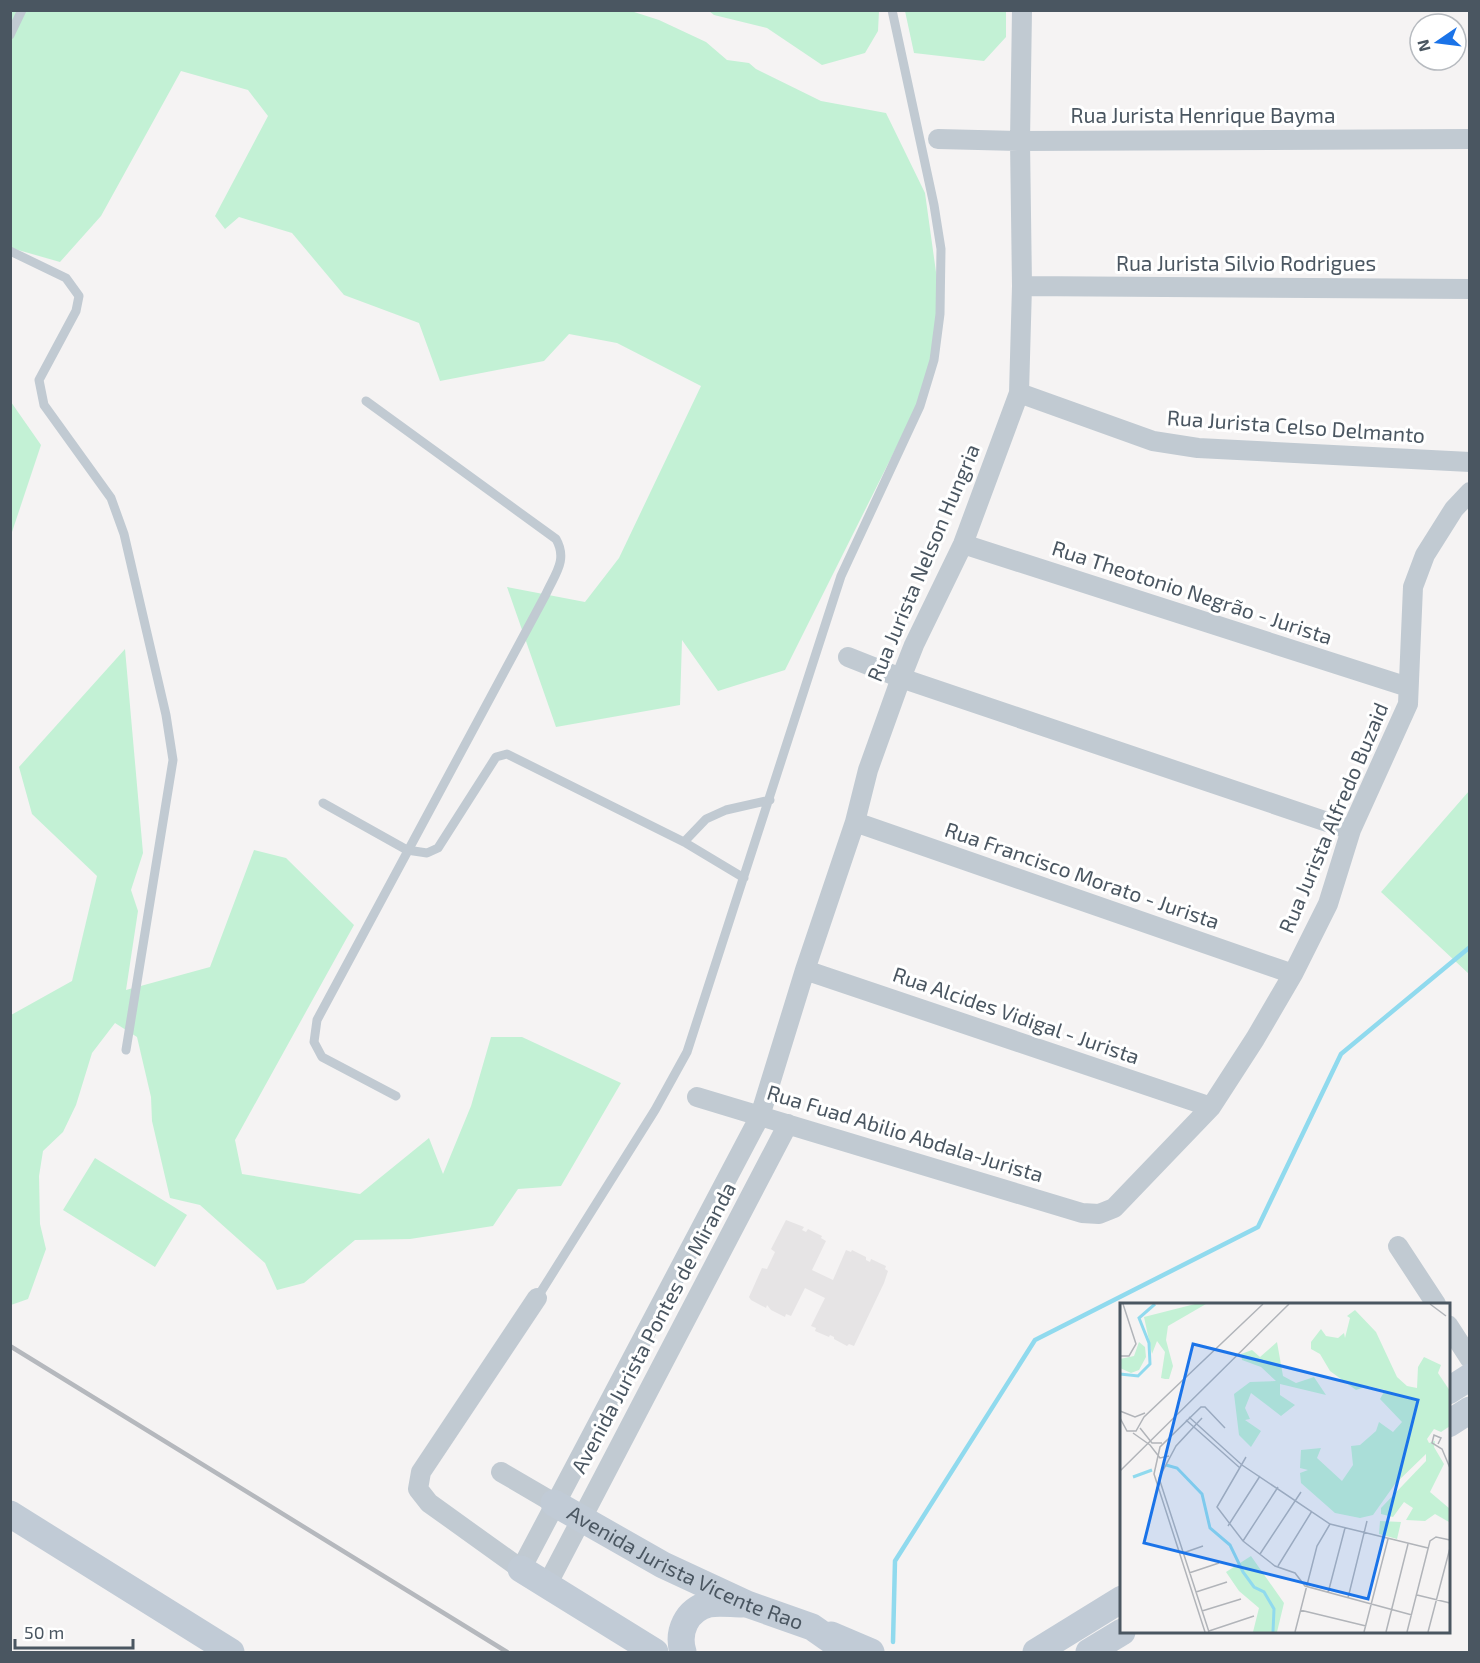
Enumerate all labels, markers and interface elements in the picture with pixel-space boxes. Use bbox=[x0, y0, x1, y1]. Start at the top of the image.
north arrow bbox=[1408, 12, 1468, 72]
text: N bbox=[1412, 38, 1434, 54]
street label: Rua Jurista Henrique Bayma bbox=[1071, 102, 1335, 127]
street label: Rua Jurista Silvio Rodrigues bbox=[1116, 250, 1376, 275]
street label: Rua Jurista Celso Delmanto bbox=[1166, 404, 1426, 447]
street label: Rua Jurista Nelson Hungria bbox=[861, 440, 984, 685]
street label: Rua Theotonio Negrão - Jurista bbox=[1049, 534, 1336, 649]
street label: Rua Jurista Alfredo Buzaid bbox=[1273, 699, 1392, 936]
street label: Rua Francisco Morato - Jurista bbox=[942, 816, 1223, 933]
street label: Rua Alcides Vidigal - Jurista bbox=[890, 961, 1143, 1069]
street label: Rua Fuad Abilio Abdala-Jurista bbox=[764, 1079, 1047, 1187]
street label: Avenida Jurista Pontes de Miranda bbox=[565, 1177, 740, 1477]
inset map bbox=[1120, 1303, 1450, 1633]
street label: Avenida Jurista Vicente Rao bbox=[564, 1499, 807, 1634]
scale bar bbox=[15, 1612, 134, 1650]
text: 50 m bbox=[24, 1621, 64, 1643]

